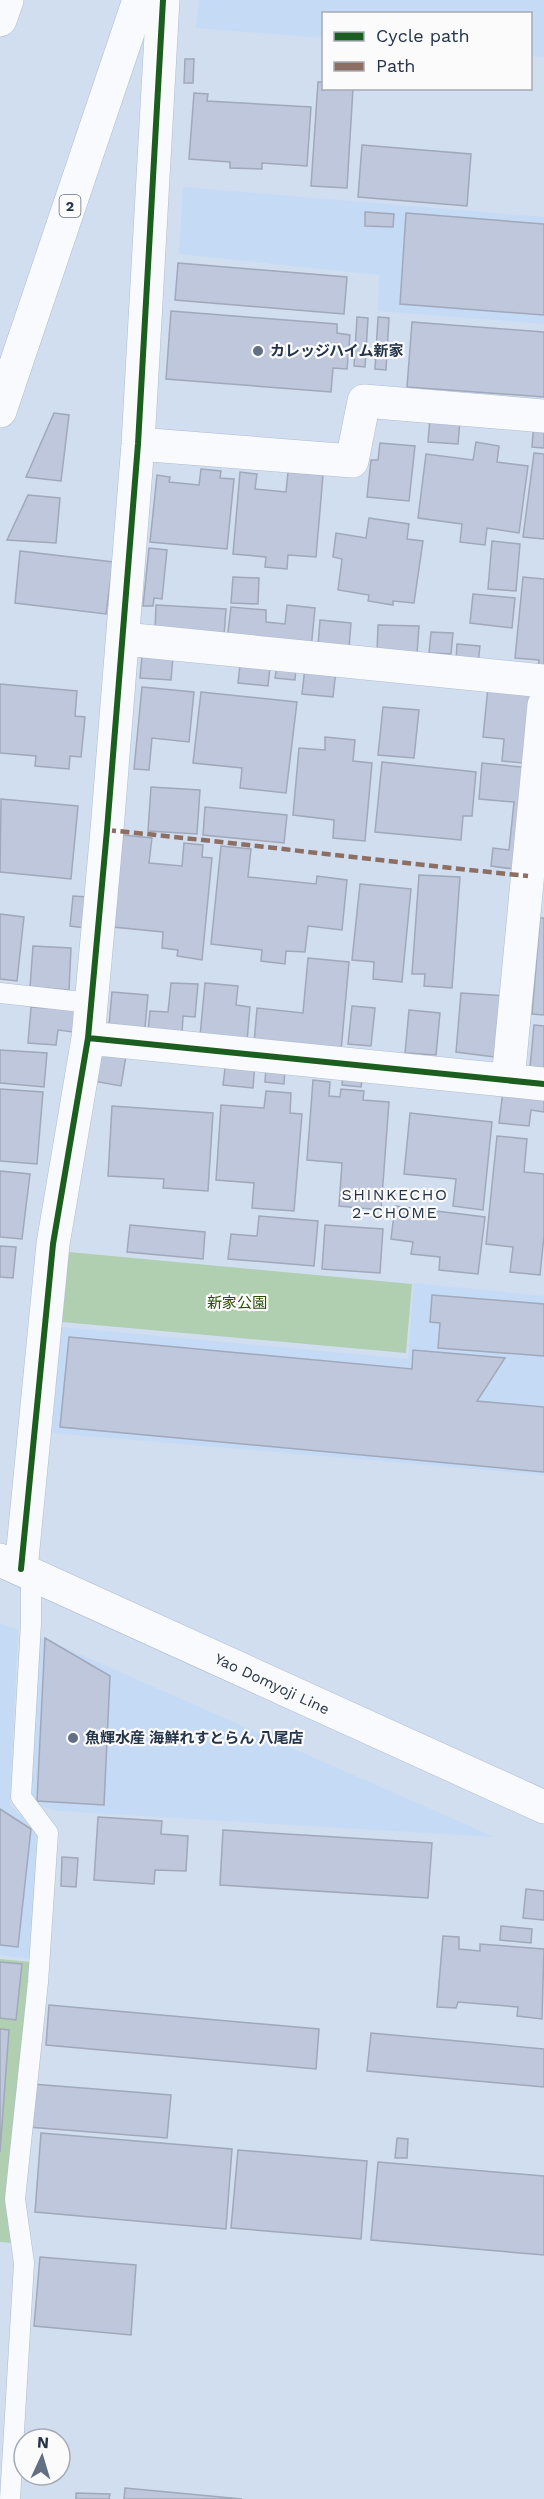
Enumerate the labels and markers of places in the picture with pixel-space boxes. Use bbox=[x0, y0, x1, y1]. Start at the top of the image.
place label: カレッジハイム新家 bbox=[270, 342, 404, 360]
marker: カレッジハイム新家 bbox=[251, 344, 265, 358]
place label: 魚輝水産 海鮮れすとらん 八尾店 bbox=[85, 1729, 304, 1747]
marker: 魚輝水産 海鮮れすとらん 八尾店 bbox=[66, 1731, 80, 1745]

